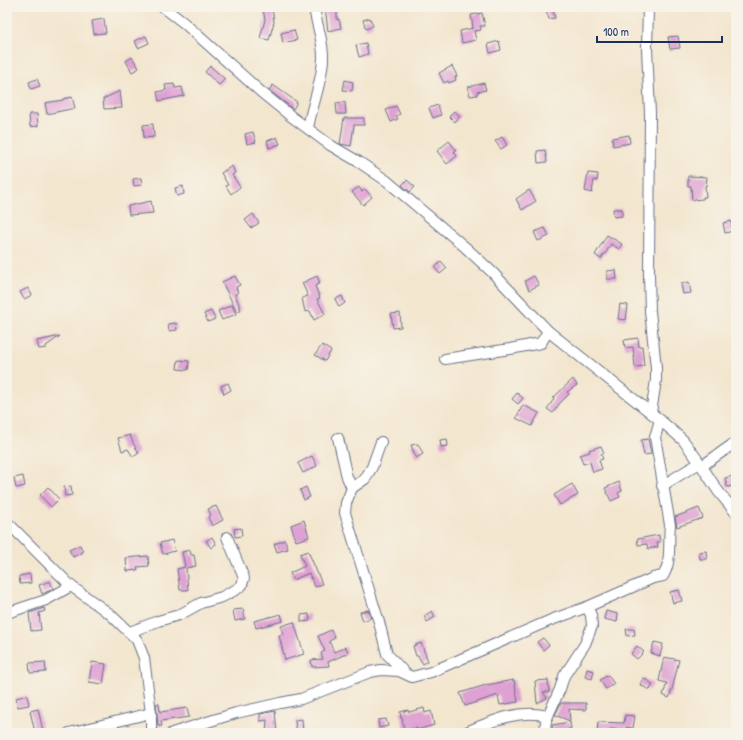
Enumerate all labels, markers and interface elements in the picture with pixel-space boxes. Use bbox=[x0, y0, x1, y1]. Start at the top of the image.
scale bar bbox=[597, 18, 722, 44]
text: 100 m bbox=[603, 23, 629, 40]

